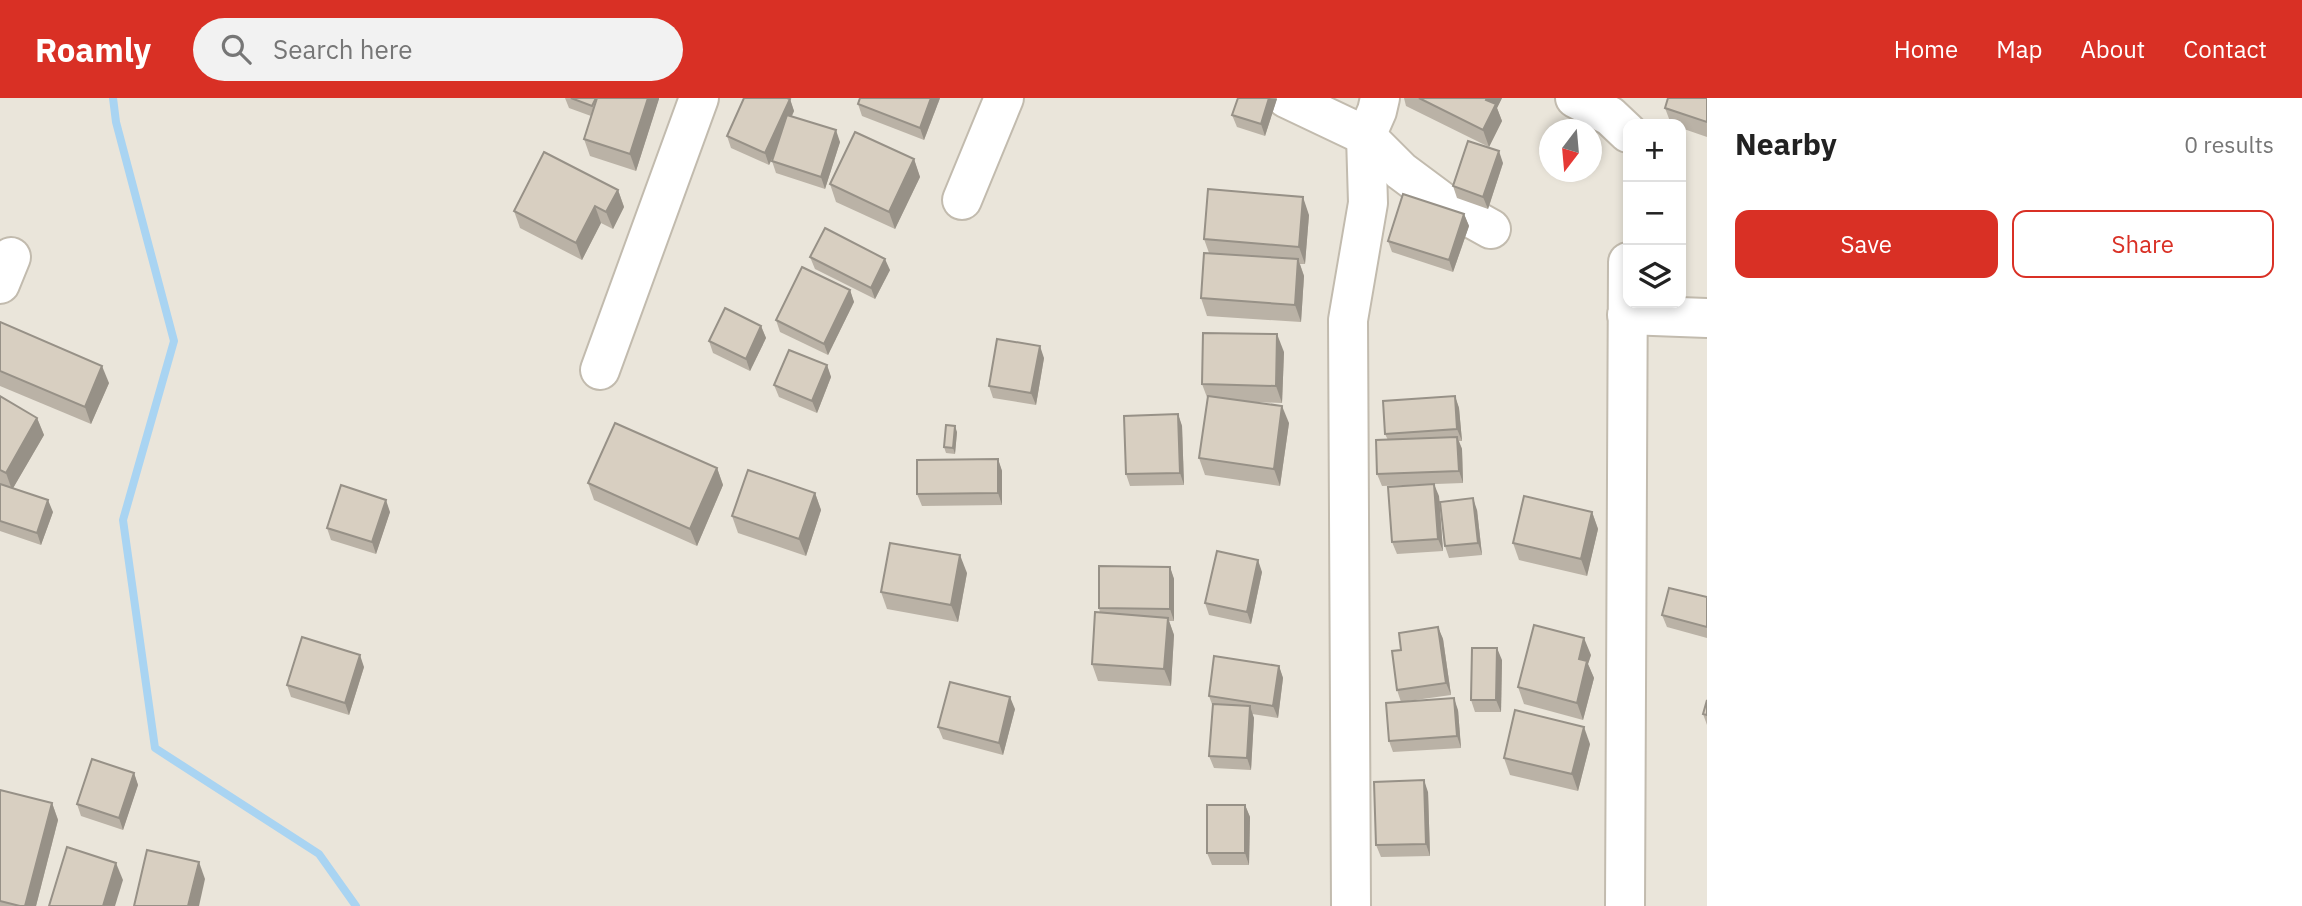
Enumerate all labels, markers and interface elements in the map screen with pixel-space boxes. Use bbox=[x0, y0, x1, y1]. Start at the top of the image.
search box bbox=[193, 18, 683, 81]
text: Roamly bbox=[35, 28, 151, 71]
icon: search bbox=[217, 30, 255, 68]
text: Search here bbox=[273, 32, 412, 66]
text: Home bbox=[1894, 33, 1958, 65]
text: Map bbox=[1996, 33, 2042, 65]
text: About bbox=[2080, 33, 2145, 65]
text: Contact bbox=[2183, 33, 2267, 65]
north arrow bbox=[1539, 119, 1602, 182]
map controls bbox=[1623, 119, 1686, 308]
button: + bbox=[1623, 119, 1686, 182]
text: Nearby bbox=[1735, 124, 1837, 163]
text: 0 results bbox=[2184, 129, 2274, 159]
button: − bbox=[1623, 182, 1686, 245]
button: Save bbox=[1735, 210, 1998, 278]
button: Share bbox=[2012, 210, 2274, 278]
button: layers bbox=[1623, 245, 1686, 308]

